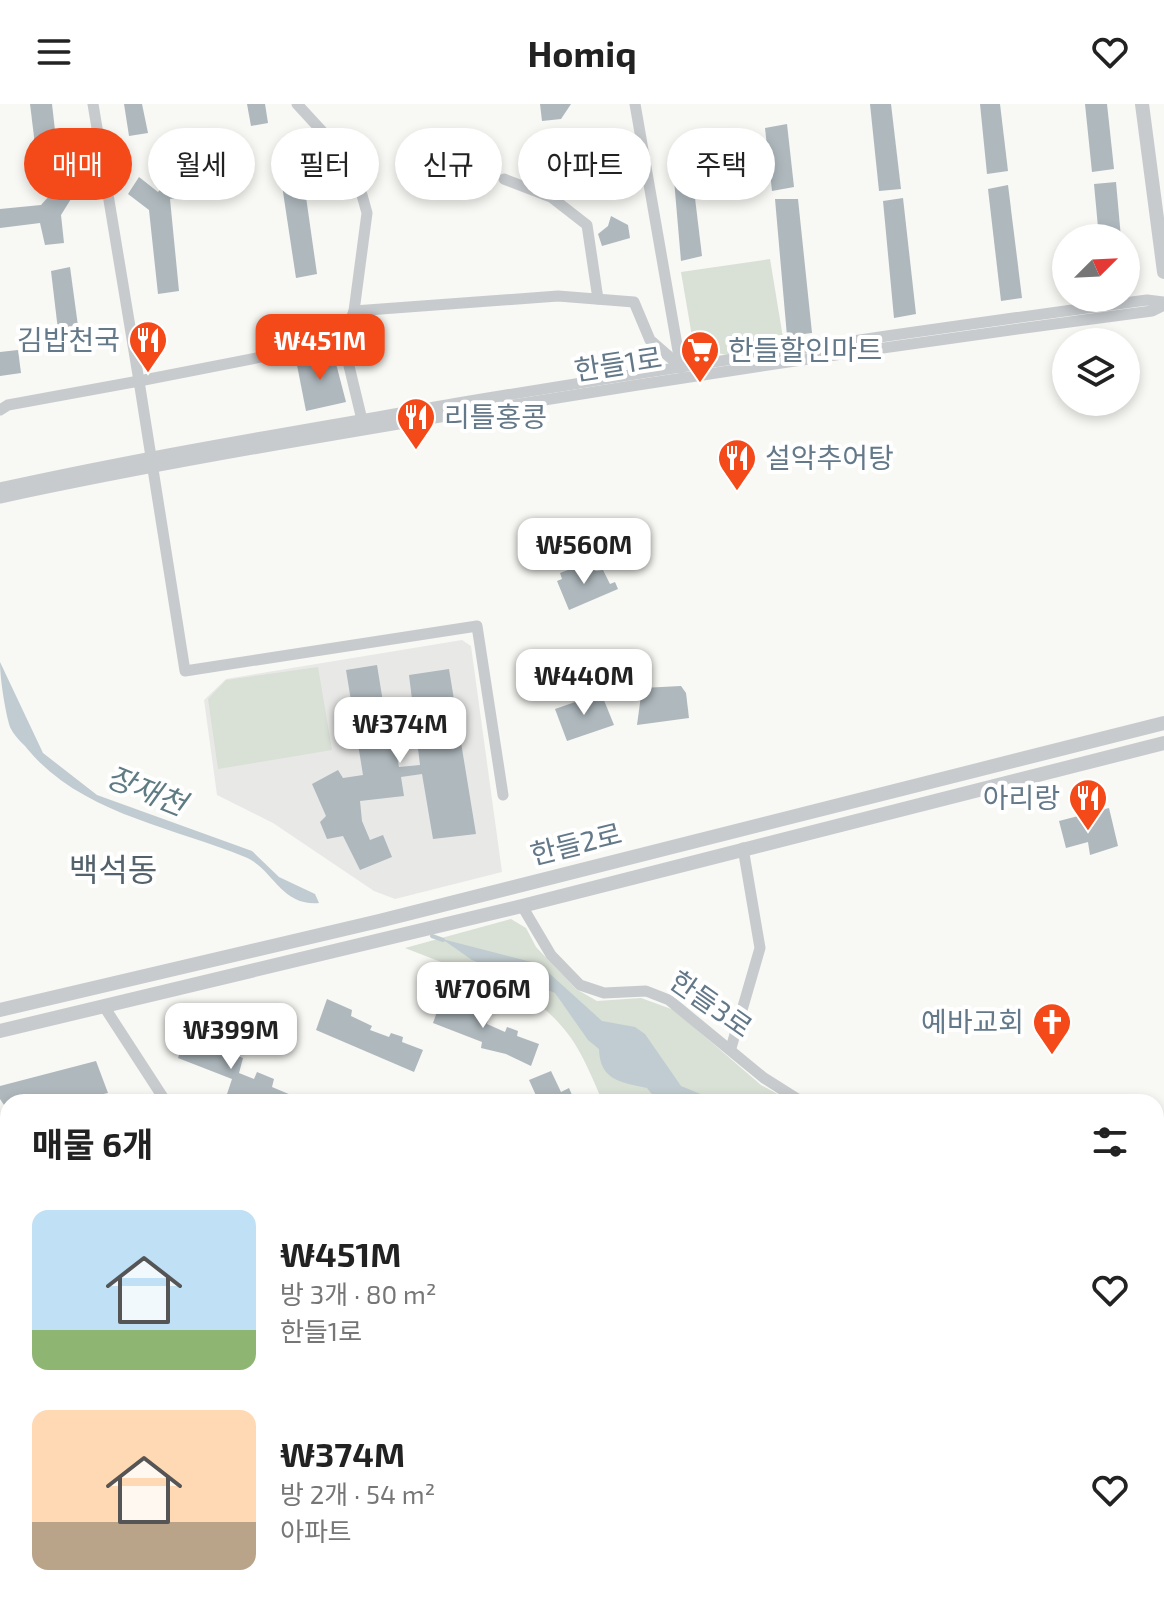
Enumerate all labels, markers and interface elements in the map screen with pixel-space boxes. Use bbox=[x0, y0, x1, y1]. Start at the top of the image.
icon: menu bbox=[32, 30, 76, 74]
icon: heart bbox=[1088, 30, 1132, 74]
text: Homiq bbox=[527, 31, 637, 74]
chip: 매매 bbox=[24, 128, 132, 200]
chip: 월세 bbox=[148, 128, 255, 200]
chip: 필터 bbox=[271, 128, 379, 200]
chip: 신규 bbox=[395, 128, 502, 200]
chip: 아파트 bbox=[518, 128, 651, 200]
chip: 주택 bbox=[667, 128, 775, 200]
north arrow bbox=[1052, 224, 1140, 312]
map controls bbox=[1052, 224, 1140, 416]
pin: ₩451M bbox=[264, 314, 376, 382]
restaurant icon: 김밥천국 bbox=[127, 319, 169, 374]
place label: 김밥천국 bbox=[17, 322, 120, 356]
text: ₩451M bbox=[274, 324, 366, 355]
button: layers bbox=[1052, 328, 1140, 416]
supermarket icon: 한들할인마트 bbox=[679, 329, 721, 384]
place label: 한들할인마트 bbox=[728, 332, 883, 366]
street label: 한들1로 bbox=[572, 339, 664, 387]
restaurant icon: 리틀홍콩 bbox=[395, 396, 437, 451]
place label: 리틀홍콩 bbox=[444, 399, 547, 433]
restaurant icon: 설악추어탕 bbox=[716, 437, 758, 492]
place label: 설악추어탕 bbox=[765, 440, 894, 474]
pin: ₩560M bbox=[528, 518, 640, 586]
text: ₩560M bbox=[536, 528, 632, 559]
pin: ₩440M bbox=[528, 649, 640, 717]
text: ₩440M bbox=[534, 659, 634, 690]
pin: ₩374M bbox=[344, 697, 456, 765]
text: ₩374M bbox=[352, 707, 448, 738]
water label: 장재천 bbox=[102, 757, 195, 823]
restaurant icon: 아리랑 bbox=[1067, 777, 1109, 832]
place label: 아리랑 bbox=[983, 780, 1060, 814]
street label: 한들2로 bbox=[527, 815, 625, 871]
district label: 백석동 bbox=[69, 849, 157, 887]
pin: ₩706M bbox=[427, 962, 539, 1030]
street label: 한들3로 bbox=[664, 963, 759, 1044]
text: ₩706M bbox=[435, 972, 531, 1003]
church icon: 예바교회 bbox=[1031, 1001, 1073, 1056]
pin: ₩399M bbox=[175, 1003, 287, 1071]
place label: 예바교회 bbox=[921, 1004, 1024, 1038]
text: ₩399M bbox=[183, 1013, 279, 1044]
icon: filters bbox=[1088, 1120, 1132, 1164]
text: 매물 6개 bbox=[32, 1123, 153, 1164]
text: ₩451M bbox=[280, 1233, 401, 1274]
icon: home bbox=[96, 1242, 192, 1338]
icon: heart bbox=[1088, 1268, 1132, 1312]
text: 방 3개 · 80 m² bbox=[280, 1278, 437, 1309]
text: 한들1로 bbox=[280, 1315, 362, 1346]
text: ₩374M bbox=[280, 1433, 405, 1474]
icon: home bbox=[96, 1442, 192, 1538]
icon: heart bbox=[1088, 1468, 1132, 1512]
text: 방 2개 · 54 m² bbox=[280, 1478, 435, 1509]
text: 아파트 bbox=[280, 1515, 352, 1546]

